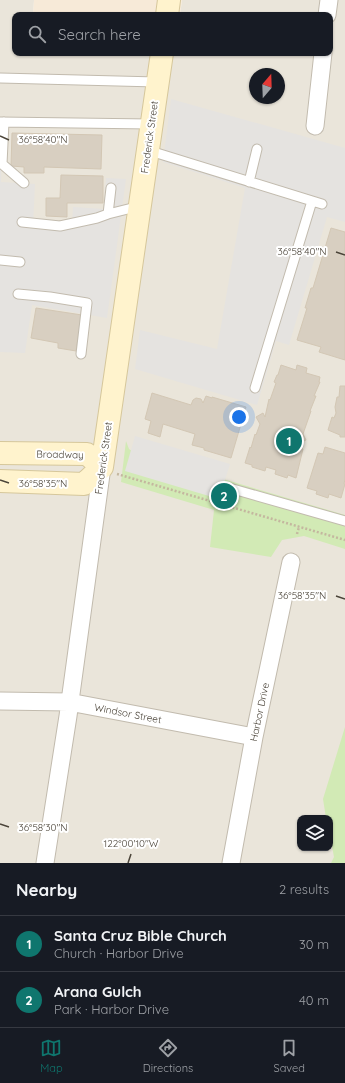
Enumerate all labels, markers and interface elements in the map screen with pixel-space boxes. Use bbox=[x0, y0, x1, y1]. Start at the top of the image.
search box bbox=[12, 12, 333, 56]
icon: search bbox=[26, 23, 48, 45]
text: Search here bbox=[58, 25, 141, 44]
north arrow bbox=[249, 68, 285, 104]
street label: Frederick Street bbox=[138, 99, 161, 174]
text: 36°58'40"N bbox=[18, 133, 68, 146]
text: 36°58'40"N bbox=[277, 245, 327, 258]
your location bbox=[229, 407, 249, 427]
street label: Frederick Street bbox=[92, 420, 115, 495]
pin: 1 bbox=[276, 426, 302, 456]
street label: Broadway bbox=[36, 448, 84, 461]
text: 36°58'35"N bbox=[19, 477, 67, 490]
pin: 2 bbox=[211, 481, 237, 511]
text: 36°58'35"N bbox=[278, 589, 326, 602]
street label: Harbor Drive bbox=[247, 681, 272, 743]
street label: Windsor Street bbox=[93, 701, 163, 727]
map controls bbox=[297, 815, 333, 851]
button: layers bbox=[297, 815, 333, 851]
text: 36°58'30"N bbox=[18, 821, 68, 834]
text: 122°00'10"W bbox=[103, 837, 159, 850]
text: Nearby bbox=[16, 879, 77, 900]
text: 2 results bbox=[279, 881, 329, 897]
text: Santa Cruz Bible Church bbox=[54, 926, 227, 945]
text: 1 bbox=[26, 936, 32, 952]
text: 30 m bbox=[299, 936, 329, 952]
text: Church · Harbor Drive bbox=[54, 945, 184, 961]
text: Arana Gulch bbox=[54, 982, 142, 1001]
text: 2 bbox=[25, 992, 33, 1008]
text: 40 m bbox=[299, 992, 329, 1008]
text: Park · Harbor Drive bbox=[54, 1001, 169, 1017]
tab: Map bbox=[40, 1037, 63, 1075]
tab: Directions bbox=[143, 1037, 193, 1075]
tab: Saved bbox=[273, 1037, 305, 1075]

